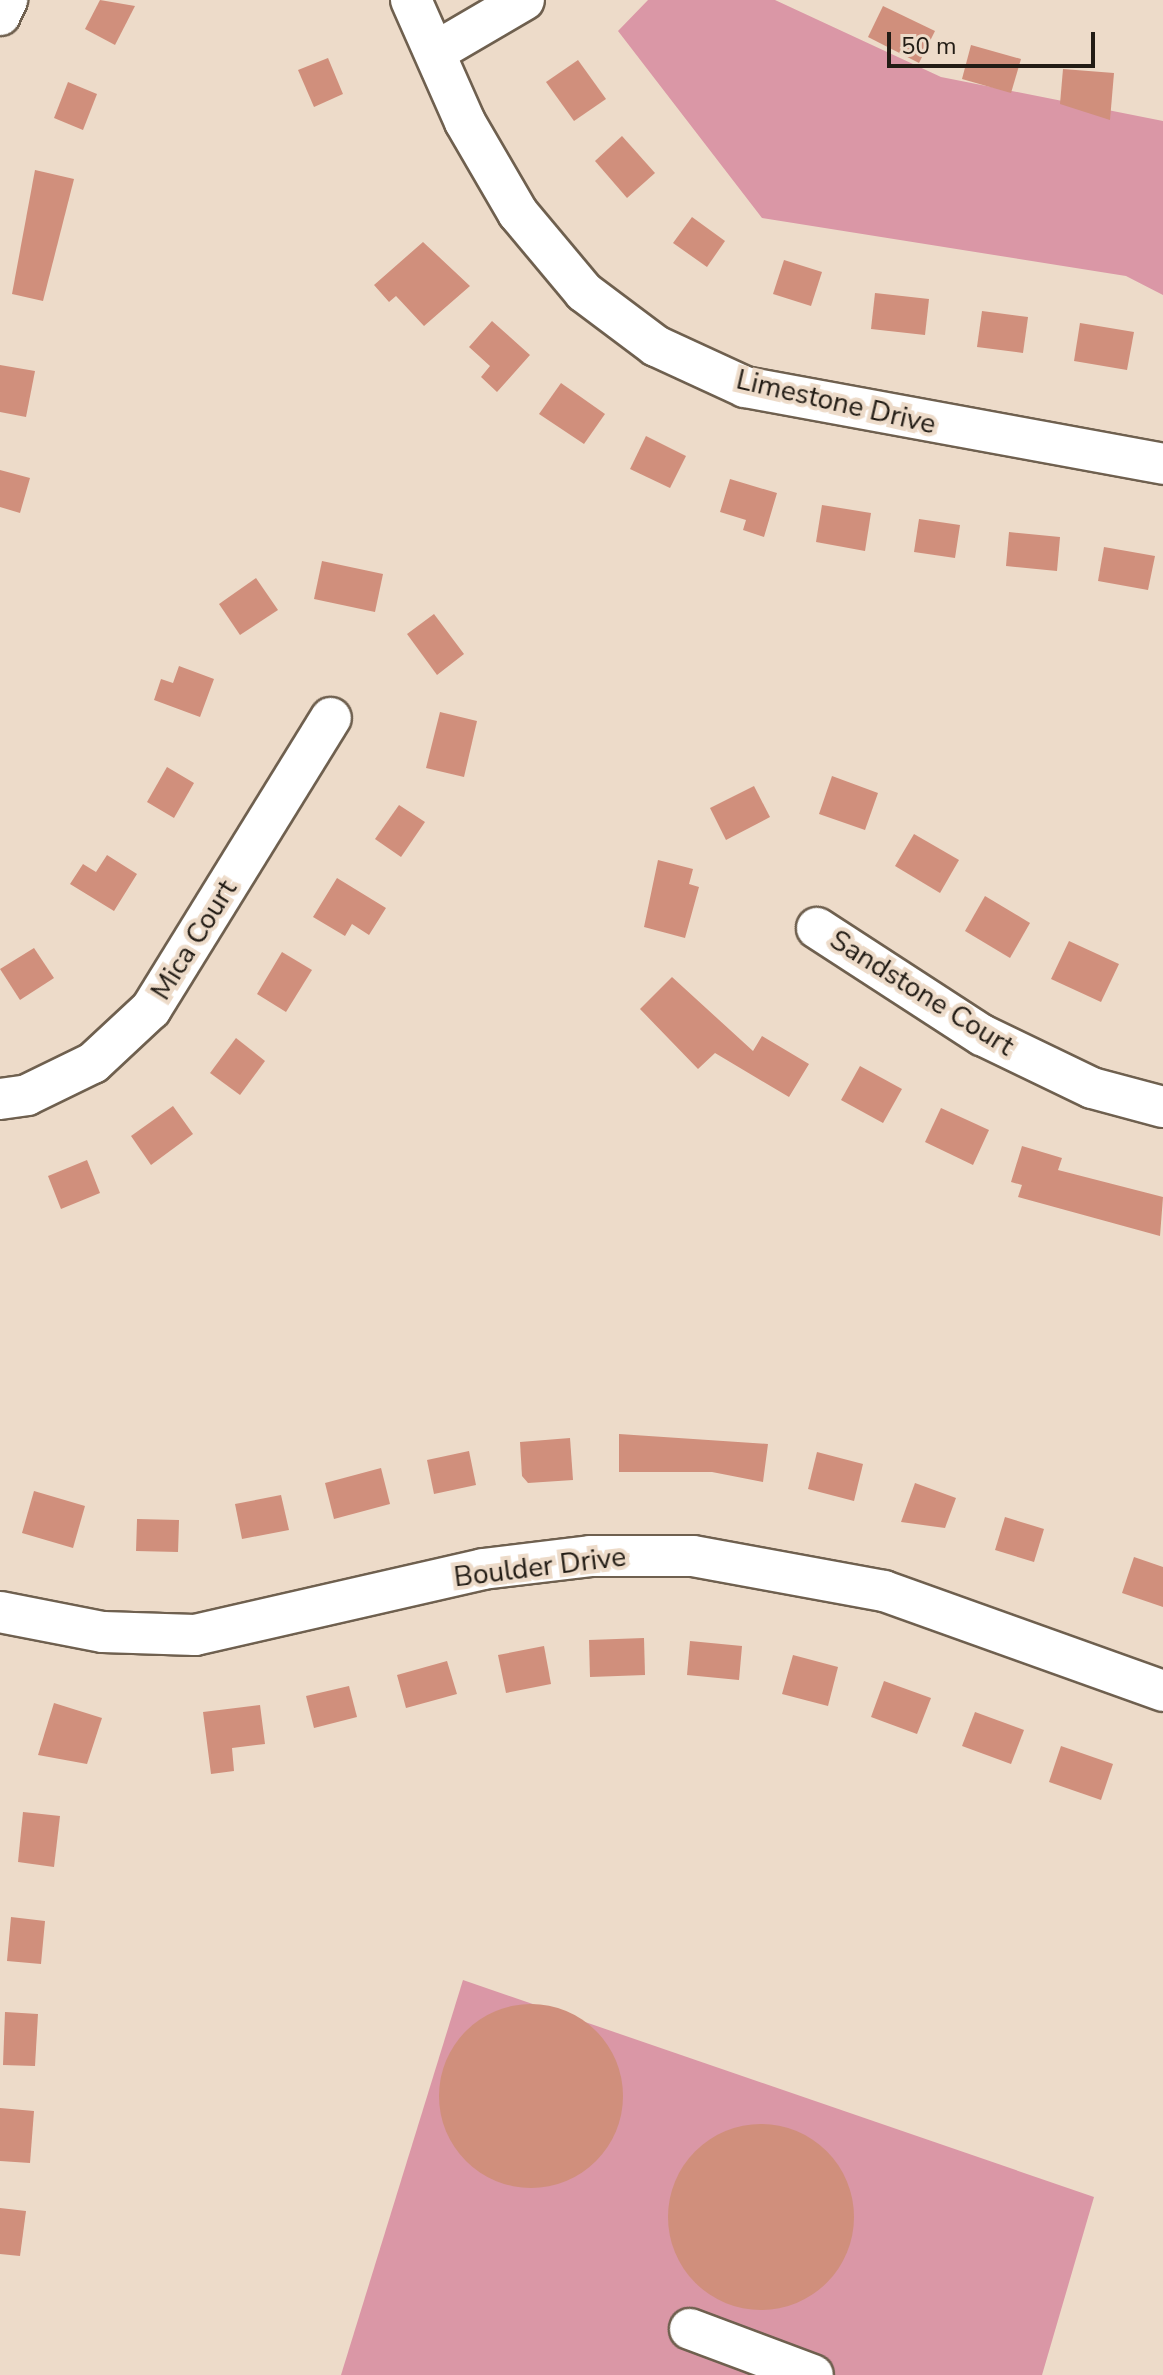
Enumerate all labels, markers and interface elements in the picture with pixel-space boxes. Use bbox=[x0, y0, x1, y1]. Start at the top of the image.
scale bar bbox=[891, 16, 1099, 66]
text: 50 m bbox=[901, 30, 957, 62]
street label: Limestone Drive bbox=[733, 363, 939, 441]
street label: Mica Court bbox=[144, 874, 244, 1006]
street label: Sandstone Court bbox=[824, 923, 1020, 1063]
street label: Boulder Drive bbox=[452, 1540, 628, 1594]

